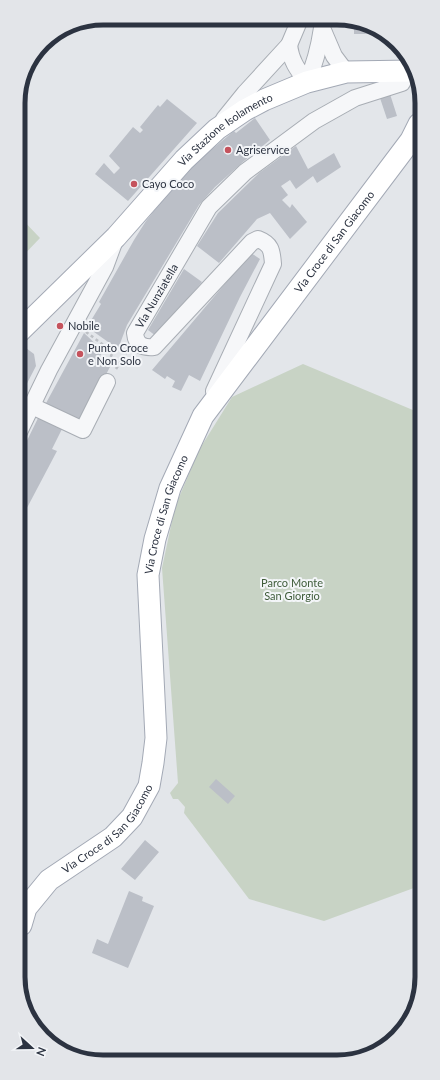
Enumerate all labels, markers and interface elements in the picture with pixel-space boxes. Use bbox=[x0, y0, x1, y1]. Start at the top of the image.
street label: Via Stazione Isolamento bbox=[175, 90, 274, 169]
place label: Agriservice bbox=[236, 143, 290, 156]
marker: Agriservice bbox=[223, 145, 233, 155]
place label: Cayo Coco bbox=[142, 177, 194, 190]
marker: Cayo Coco bbox=[129, 179, 139, 189]
street label: Via Croce di San Giacomo bbox=[291, 188, 377, 295]
street label: Via Nunziatella bbox=[132, 261, 180, 330]
place label: Nobile bbox=[68, 319, 100, 332]
marker: Nobile bbox=[55, 321, 65, 331]
place label: Punto Croce e Non Solo bbox=[88, 341, 148, 367]
marker: Punto Croce e Non Solo bbox=[75, 349, 85, 359]
street label: Via Croce di San Giacomo bbox=[141, 453, 190, 575]
park label: Parco Monte San Giorgio bbox=[261, 576, 323, 602]
street label: Via Croce di San Giacomo bbox=[59, 782, 155, 876]
north arrow bbox=[12, 1028, 52, 1068]
text: N bbox=[34, 1045, 49, 1058]

